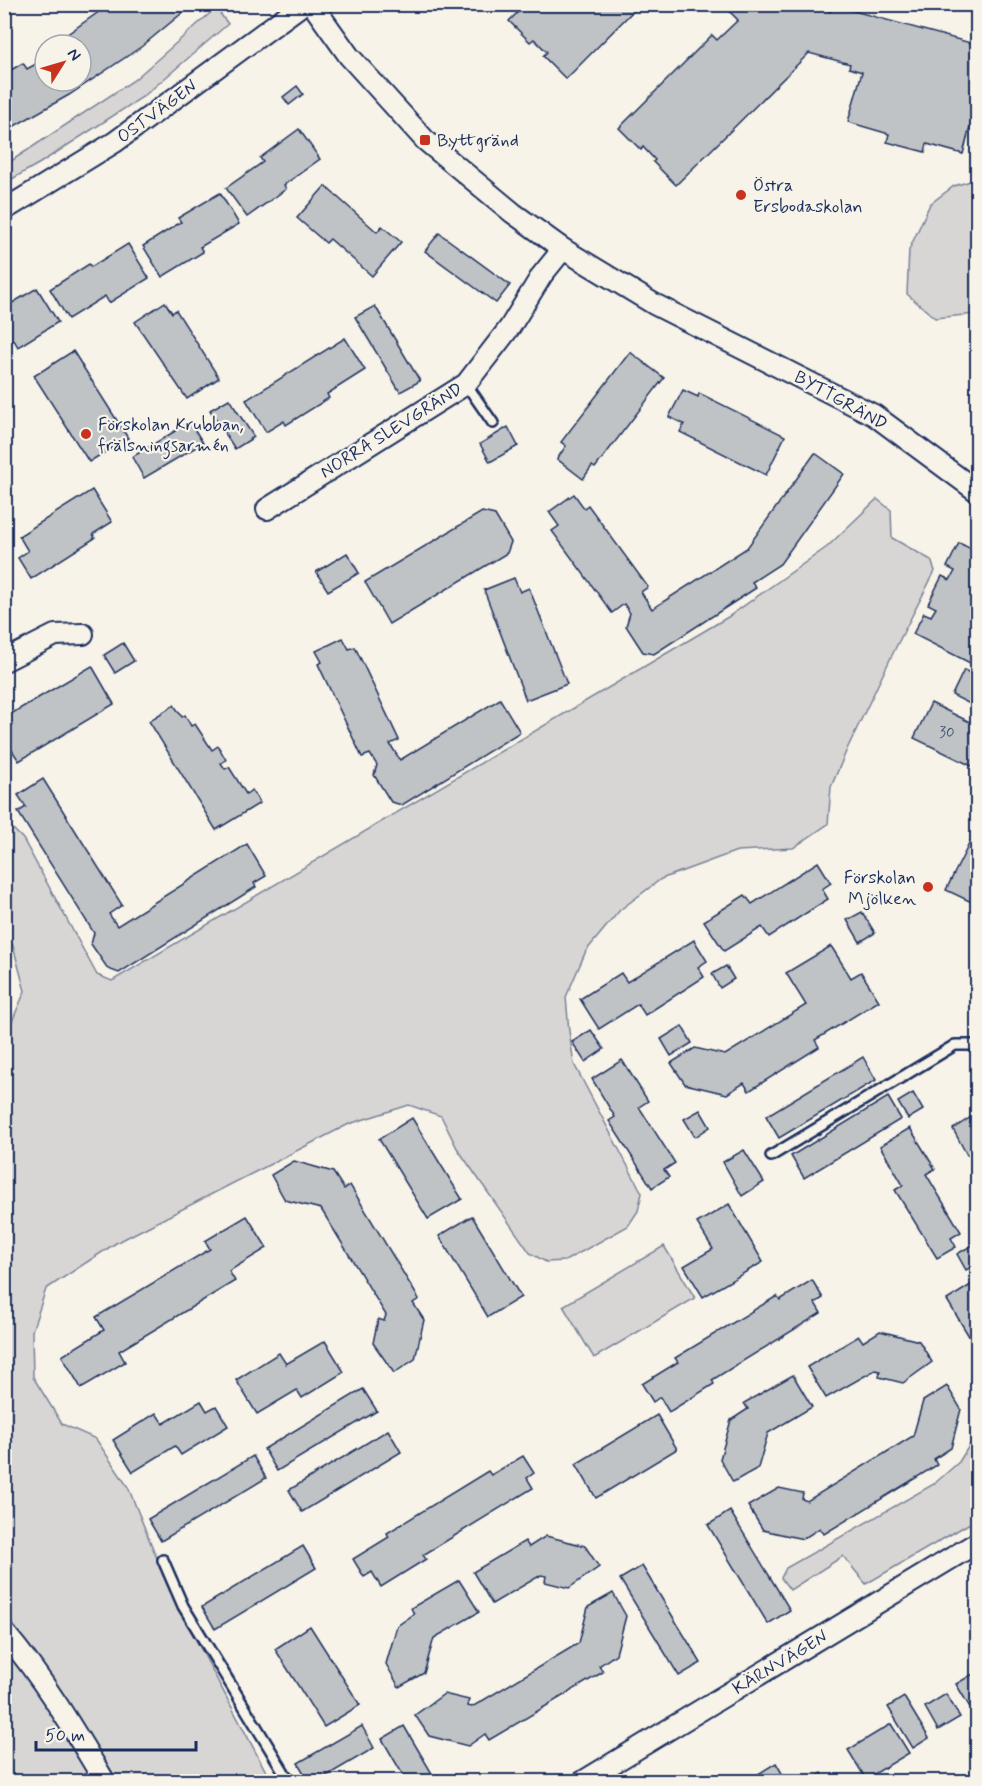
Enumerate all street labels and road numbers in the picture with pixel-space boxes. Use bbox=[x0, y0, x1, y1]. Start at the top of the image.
street label: OSTVÄGEN bbox=[112, 74, 203, 149]
street label: BYTTGRÄND bbox=[790, 365, 891, 436]
street label: NORRA SLEVGRÄND bbox=[316, 377, 467, 484]
street label: KÄRNVÄGEN bbox=[728, 1625, 833, 1701]

